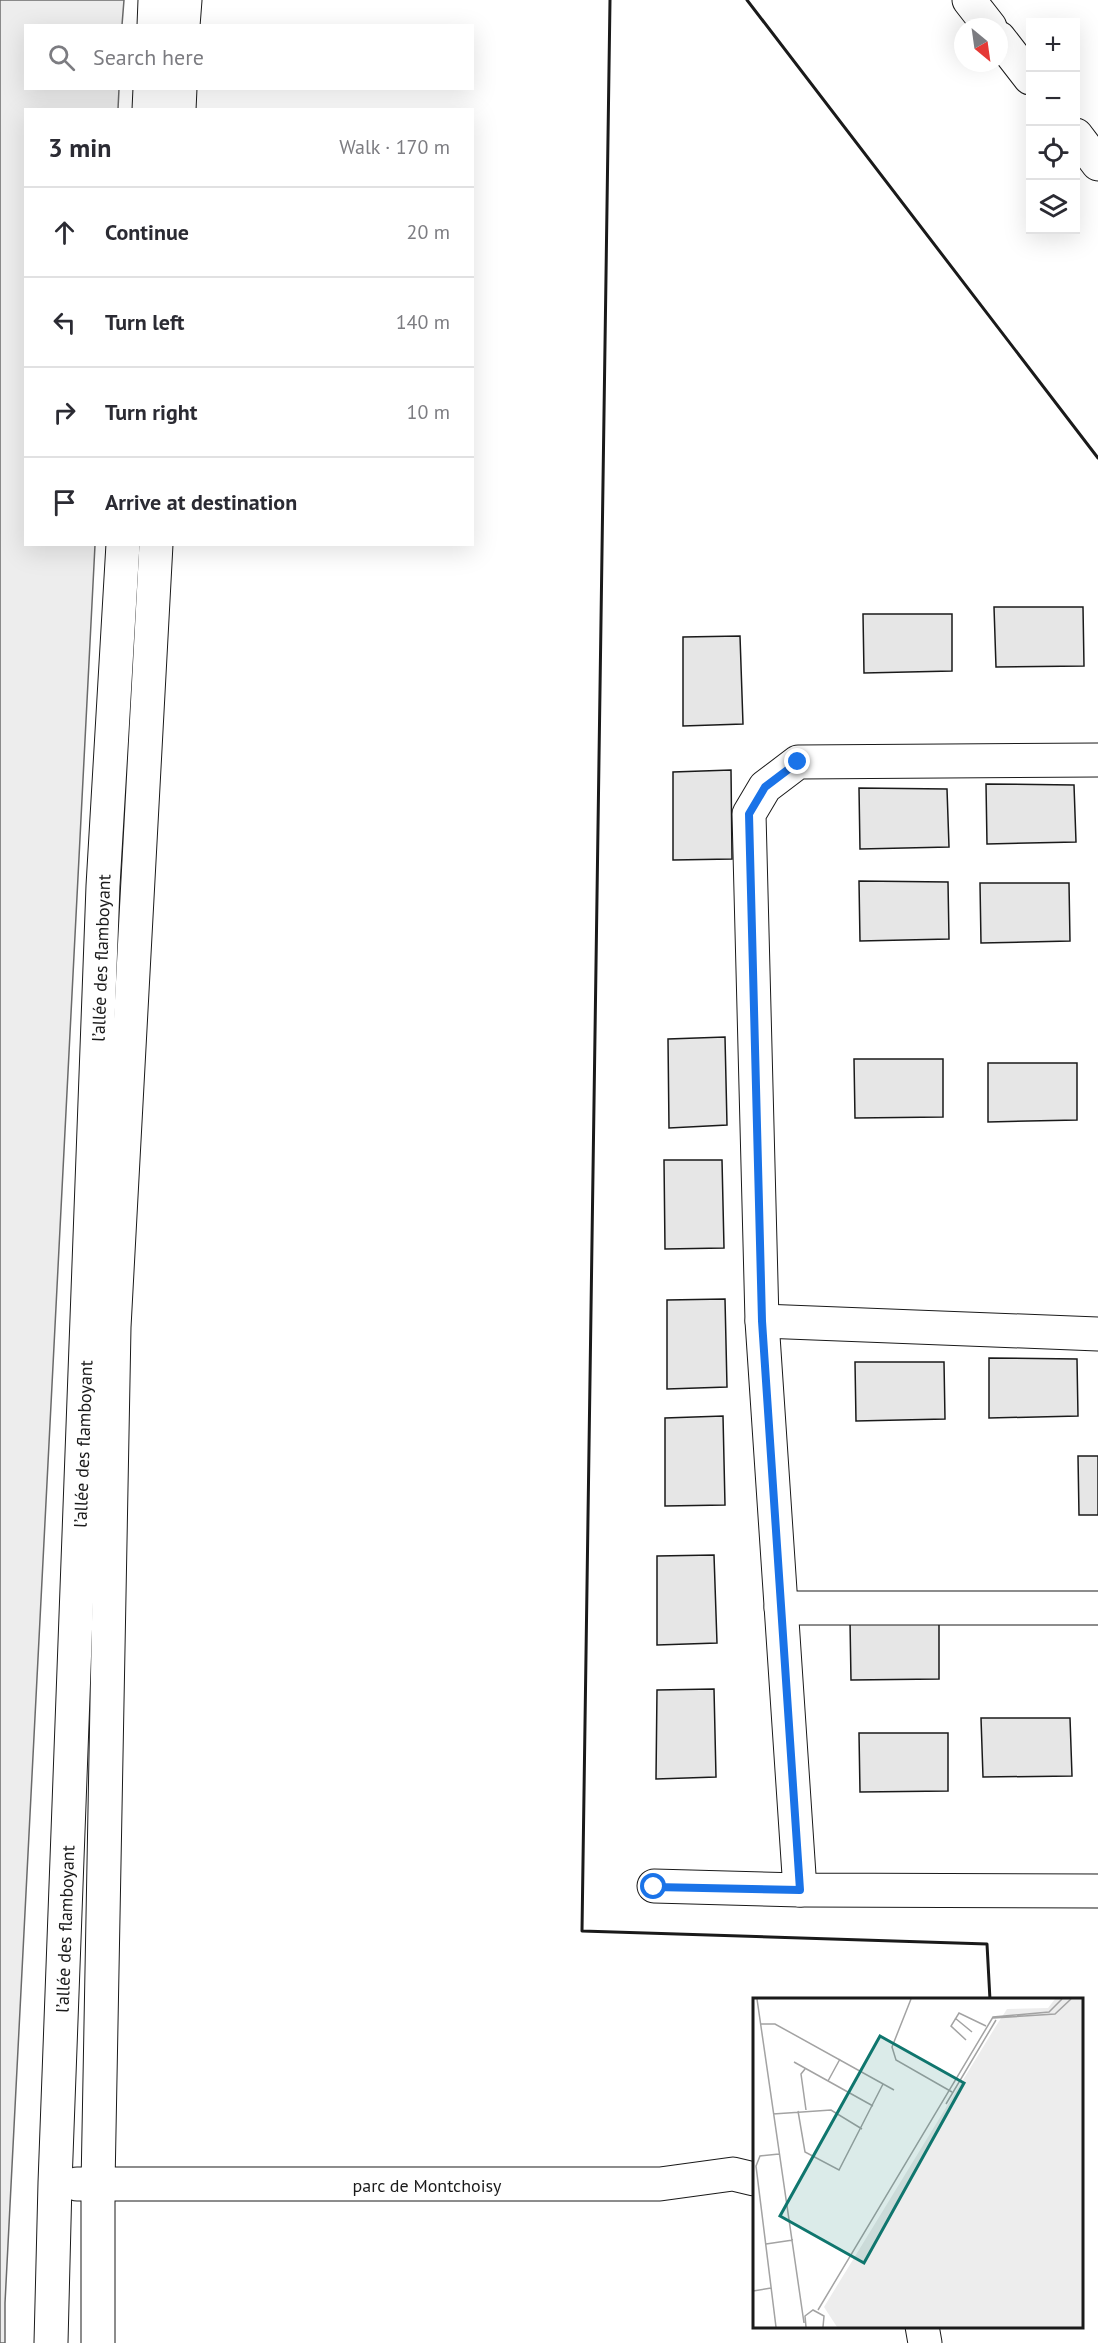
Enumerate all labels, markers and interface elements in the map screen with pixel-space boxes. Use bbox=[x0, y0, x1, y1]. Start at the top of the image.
north arrow bbox=[954, 18, 1008, 72]
map controls bbox=[1026, 18, 1080, 234]
button: + bbox=[1026, 18, 1080, 72]
search box bbox=[24, 24, 474, 90]
icon: search bbox=[45, 41, 78, 74]
text: Search here bbox=[93, 43, 204, 71]
button: − bbox=[1026, 72, 1080, 126]
button: locate bbox=[1026, 126, 1080, 180]
text: 3 min bbox=[48, 131, 111, 164]
text: Walk · 170 m bbox=[339, 134, 450, 160]
button: layers bbox=[1026, 180, 1080, 234]
icon: ahead bbox=[48, 216, 81, 249]
text: Continue bbox=[105, 218, 189, 246]
text: 20 m bbox=[407, 219, 450, 245]
icon: left bbox=[48, 306, 81, 339]
text: Turn left bbox=[105, 308, 185, 336]
text: 140 m bbox=[396, 309, 450, 335]
icon: right bbox=[48, 396, 81, 429]
text: Turn right bbox=[105, 398, 197, 426]
text: 10 m bbox=[407, 399, 450, 425]
icon: arrive bbox=[48, 486, 81, 519]
text: Arrive at destination bbox=[105, 488, 297, 516]
route end bbox=[784, 748, 810, 774]
street label: l’allée des flamboyant bbox=[87, 874, 115, 1042]
street label: l’allée des flamboyant bbox=[69, 1360, 97, 1528]
street label: l’allée des flamboyant bbox=[51, 1845, 79, 2013]
route start bbox=[640, 1873, 666, 1899]
inset map bbox=[753, 1998, 1083, 2328]
street label: parc de Montchoisy bbox=[353, 2174, 502, 2197]

